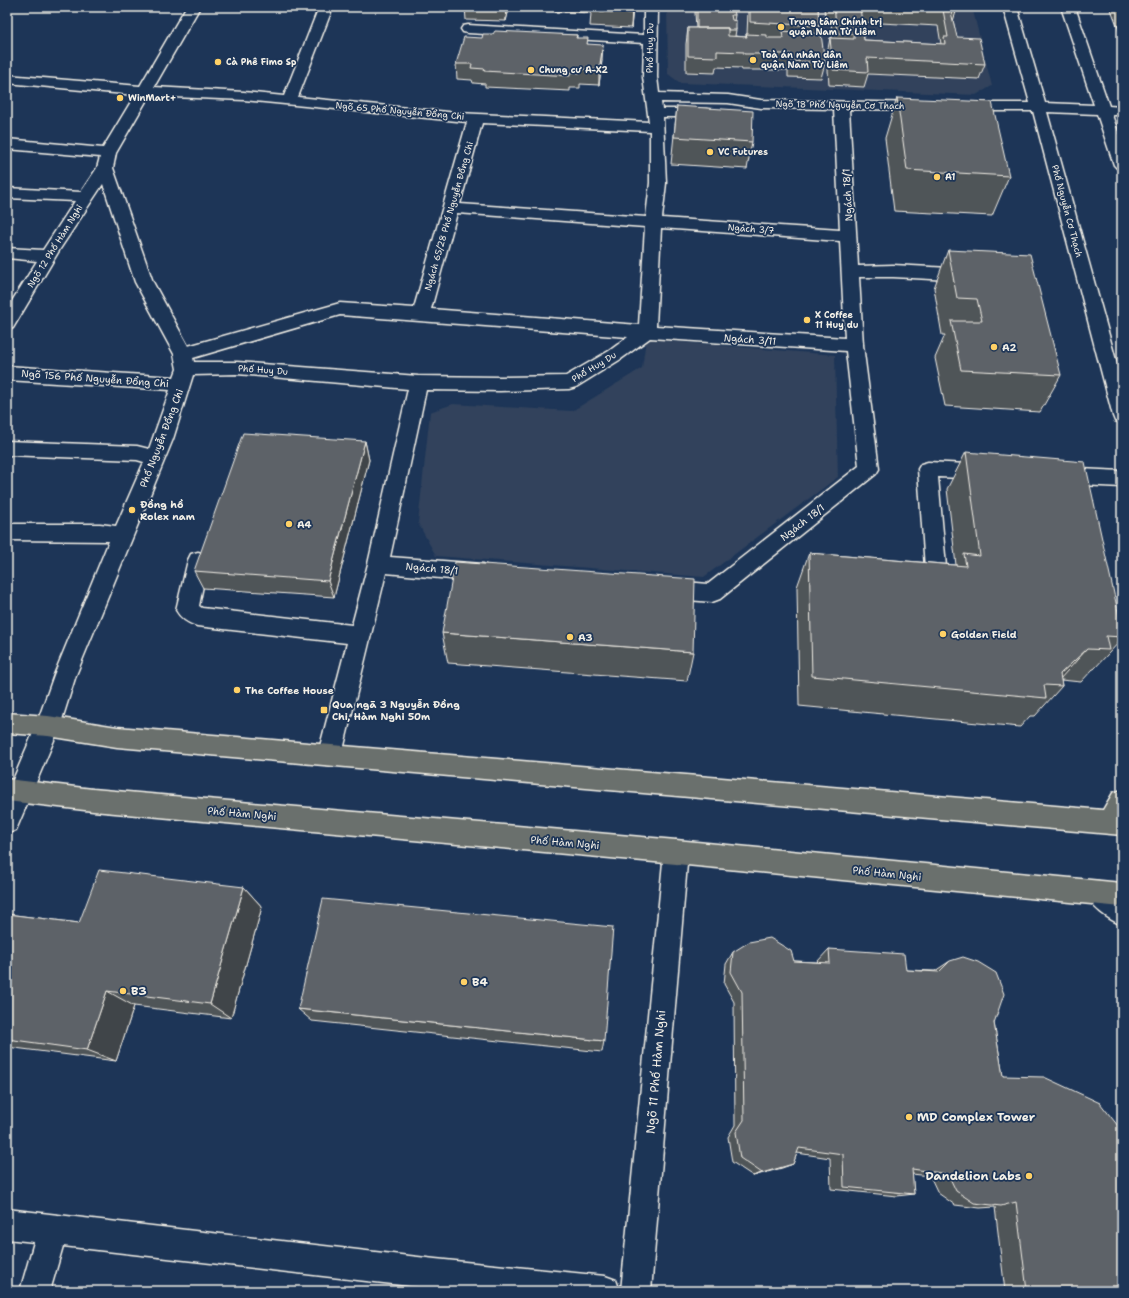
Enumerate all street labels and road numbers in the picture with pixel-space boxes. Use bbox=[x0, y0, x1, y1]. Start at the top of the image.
street label: Phố Huy Du bbox=[644, 23, 656, 73]
street label: Ngõ 18 Phố Nguyễn Cơ Thạch bbox=[775, 98, 905, 112]
street label: Ngõ 65 Phố Nguyễn Đổng Chi bbox=[335, 99, 465, 123]
street label: Ngách 65/28 Phố Nguyễn Đổng Chi bbox=[422, 140, 476, 292]
street label: Phố Nguyễn Cơ Thạch bbox=[1049, 163, 1085, 259]
street label: Ngách 18/1 bbox=[840, 168, 855, 222]
street label: Ngõ 12 Phố Hàm Nghi bbox=[25, 202, 85, 290]
street label: Ngách 3/7 bbox=[727, 221, 775, 237]
street label: Ngách 3/11 bbox=[723, 331, 777, 348]
street label: Phố Huy Du bbox=[569, 349, 619, 385]
street label: Phố Huy Du bbox=[238, 362, 288, 378]
street label: Ngõ 156 Phố Nguyễn Đổng Chi bbox=[21, 367, 169, 390]
street label: Phố Nguyễn Đổng Chi bbox=[137, 387, 186, 489]
street label: Ngách 18/1 bbox=[778, 501, 827, 544]
street label: Ngách 18/1 bbox=[405, 560, 459, 577]
street label: Phố Hàm Nghi bbox=[207, 804, 277, 823]
street label: Phố Hàm Nghi bbox=[530, 833, 600, 852]
street label: Phố Hàm Nghi bbox=[852, 863, 922, 884]
street label: Ngõ 11 Phố Hàm Nghi bbox=[643, 1009, 669, 1135]

